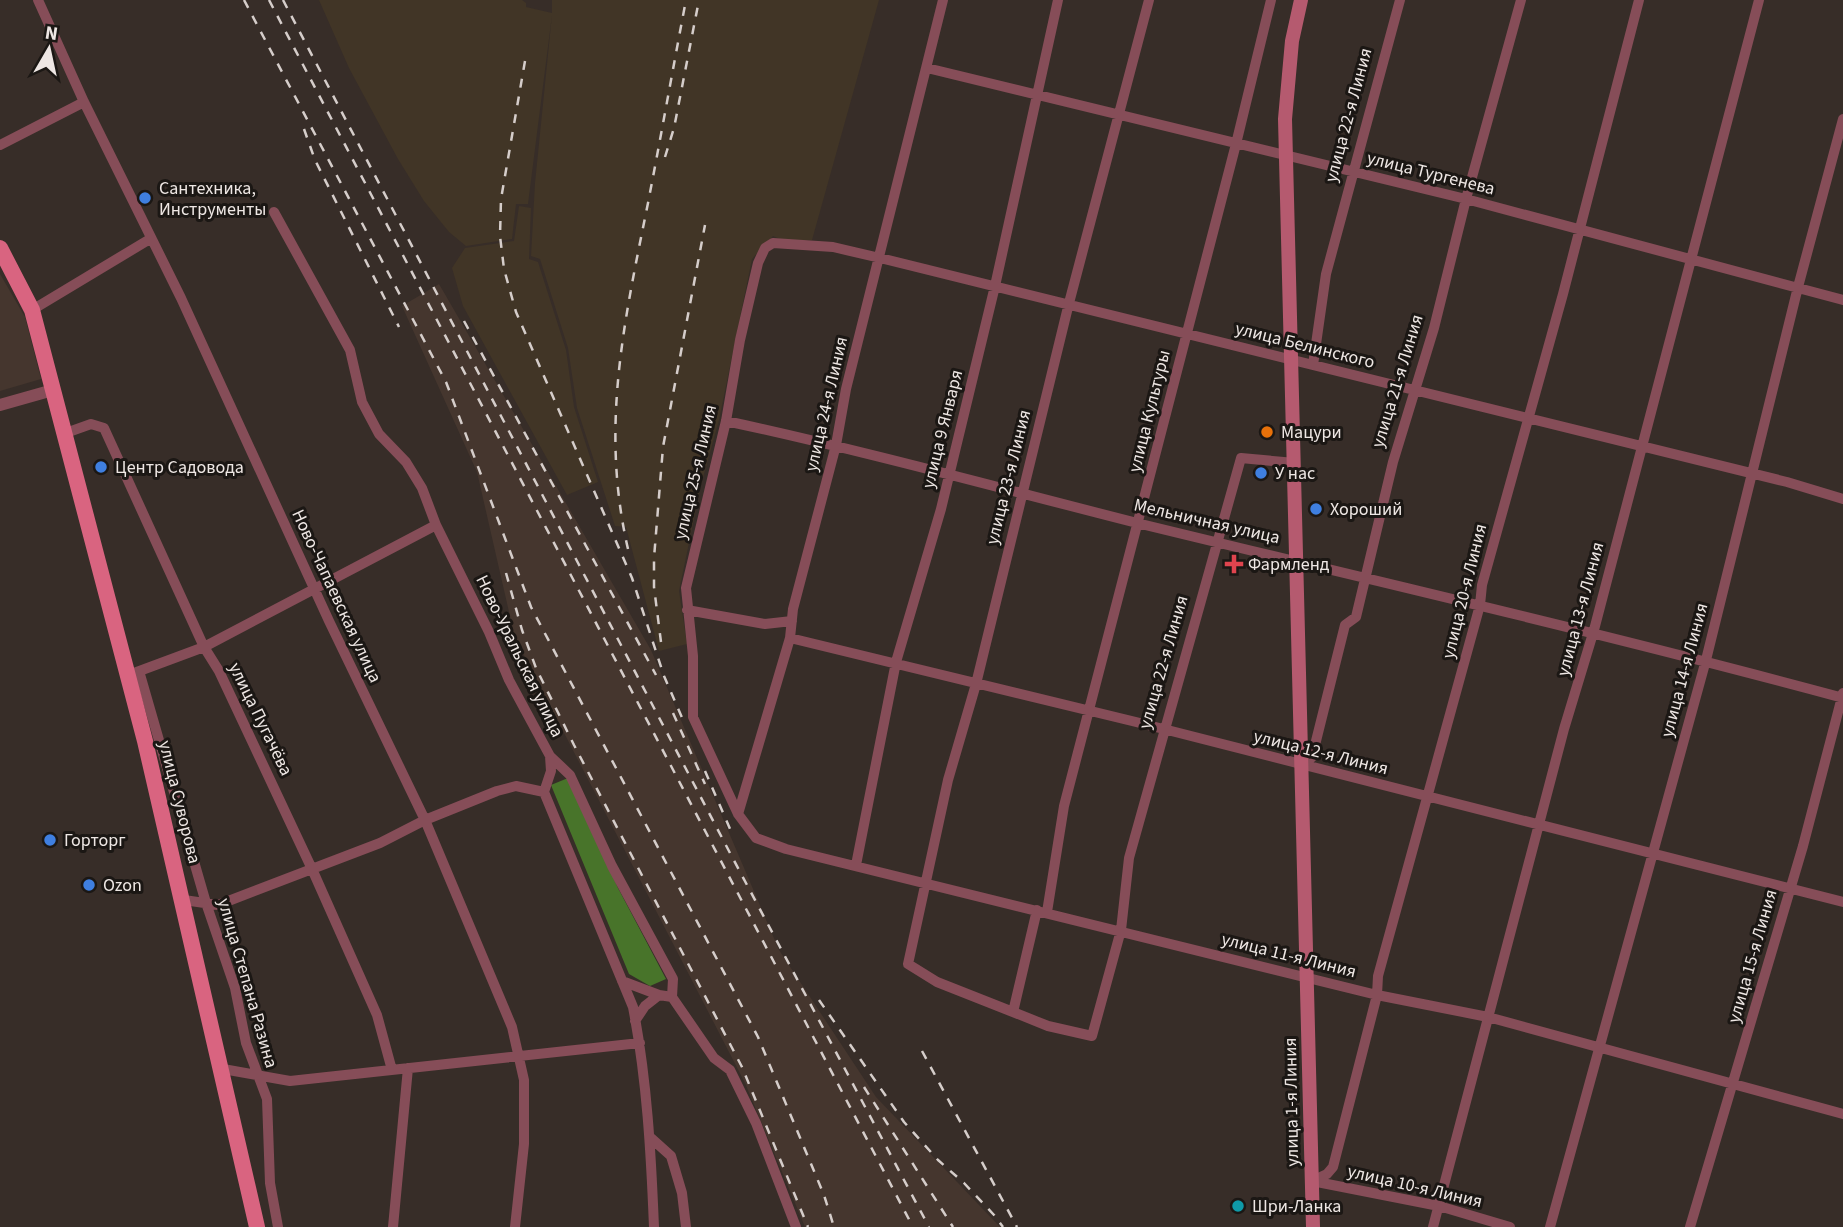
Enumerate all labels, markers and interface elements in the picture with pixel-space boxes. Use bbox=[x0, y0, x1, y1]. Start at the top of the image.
north arrow bbox=[14, 14, 84, 84]
text: N bbox=[43, 19, 60, 48]
street label: улица 22-я Линия bbox=[1319, 45, 1378, 185]
street label: улица Тургенева bbox=[1364, 146, 1497, 201]
place label: Сантехника, Инструменты bbox=[159, 176, 266, 222]
marker: Сантехника, Инструменты bbox=[137, 190, 153, 206]
street label: улица 21-я Линия bbox=[1365, 311, 1430, 451]
street label: улица Белинского bbox=[1233, 316, 1377, 375]
street label: улица 24-я Линия bbox=[799, 334, 854, 474]
street label: улица Культуры bbox=[1122, 347, 1177, 475]
street label: улица 9 Января bbox=[916, 367, 969, 491]
street label: улица 25-я Линия bbox=[668, 402, 723, 542]
street label: улица 23-я Линия bbox=[980, 407, 1037, 547]
place label: Мацури bbox=[1281, 420, 1342, 445]
marker: Мацури bbox=[1259, 424, 1275, 440]
place label: Центр Садовода bbox=[115, 455, 244, 480]
marker: Центр Садовода bbox=[93, 459, 109, 475]
place label: У нас bbox=[1275, 461, 1315, 486]
marker: У нас bbox=[1253, 465, 1269, 481]
street label: Мельничная улица bbox=[1131, 493, 1282, 550]
place label: Хороший bbox=[1330, 497, 1402, 522]
marker: Хороший bbox=[1308, 501, 1324, 517]
street label: Ново-Чапаевская улица bbox=[285, 505, 388, 687]
street label: улица 20-я Линия bbox=[1436, 521, 1493, 661]
street label: улица 13-я Линия bbox=[1551, 539, 1610, 679]
place label: Фармленд bbox=[1248, 552, 1330, 577]
marker: Фармленд bbox=[1226, 556, 1242, 572]
street label: Ново-Уральская улица bbox=[469, 571, 570, 742]
street label: улица 22-я Линия bbox=[1132, 592, 1195, 732]
street label: улица 14-я Линия bbox=[1655, 600, 1714, 740]
street label: улица Пугачёва bbox=[222, 658, 299, 780]
street label: улица 12-я Линия bbox=[1251, 724, 1391, 781]
street label: улица Суворова bbox=[152, 738, 207, 866]
place label: Горторг bbox=[64, 828, 126, 853]
marker: Горторг bbox=[42, 832, 58, 848]
place label: Ozon bbox=[103, 873, 142, 898]
marker: Ozon bbox=[81, 877, 97, 893]
street label: улица 15-я Линия bbox=[1721, 886, 1784, 1026]
street label: улица Степана Разина bbox=[211, 895, 284, 1071]
street label: улица 11-я Линия bbox=[1219, 927, 1359, 984]
street label: улица 1-я Линия bbox=[1278, 1037, 1305, 1167]
street label: улица 10-я Линия bbox=[1345, 1159, 1485, 1214]
place label: Шри-Ланка bbox=[1252, 1194, 1341, 1219]
marker: Шри-Ланка bbox=[1230, 1198, 1246, 1214]

